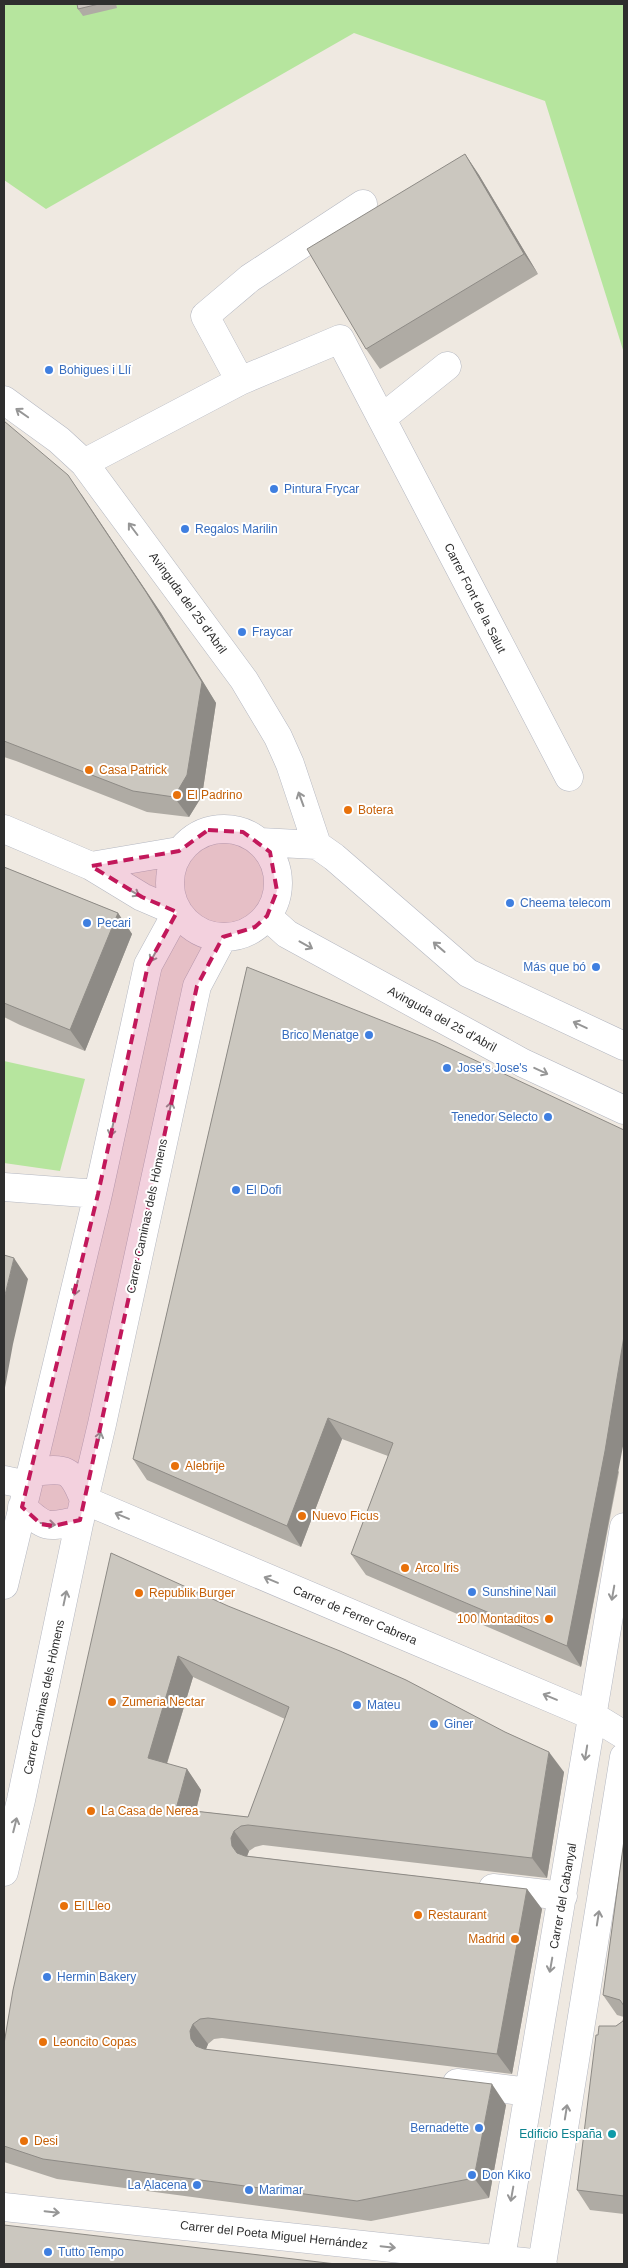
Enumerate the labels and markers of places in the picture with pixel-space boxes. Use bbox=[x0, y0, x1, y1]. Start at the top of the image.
place label: Bohigues i Llí bbox=[59, 363, 132, 377]
marker: Bohigues i Llí bbox=[43, 364, 55, 376]
place label: Pintura Frycar bbox=[284, 482, 359, 496]
marker: Pintura Frycar bbox=[268, 483, 280, 495]
place label: Regalos Marilin bbox=[195, 522, 278, 536]
marker: Regalos Marilin bbox=[179, 523, 191, 535]
place label: Fraycar bbox=[252, 625, 293, 639]
marker: Fraycar bbox=[236, 626, 248, 638]
place label: Casa Patrick bbox=[99, 763, 168, 777]
marker: Casa Patrick bbox=[83, 764, 95, 776]
place label: El Padrino bbox=[187, 788, 243, 802]
marker: El Padrino bbox=[171, 789, 183, 801]
place label: Botera bbox=[358, 803, 394, 817]
marker: Botera bbox=[342, 804, 354, 816]
place label: Cheema telecom bbox=[520, 896, 611, 910]
marker: Cheema telecom bbox=[504, 897, 516, 909]
place label: Pecari bbox=[97, 916, 131, 930]
marker: Pecari bbox=[81, 917, 93, 929]
place label: Más que bó bbox=[523, 960, 586, 974]
marker: Más que bó bbox=[590, 961, 602, 973]
place label: Brico Menatge bbox=[282, 1028, 359, 1042]
marker: Brico Menatge bbox=[363, 1029, 375, 1041]
place label: Jose's Jose's bbox=[457, 1061, 528, 1075]
marker: Jose's Jose's bbox=[441, 1062, 453, 1074]
place label: Tenedor Selecto bbox=[451, 1110, 538, 1124]
marker: Tenedor Selecto bbox=[542, 1111, 554, 1123]
place label: El Dofi bbox=[246, 1183, 281, 1197]
marker: El Dofi bbox=[230, 1184, 242, 1196]
place label: Alebrije bbox=[185, 1459, 225, 1473]
marker: Alebrije bbox=[169, 1460, 181, 1472]
place label: Nuevo Ficus bbox=[312, 1509, 379, 1523]
marker: Nuevo Ficus bbox=[296, 1510, 308, 1522]
place label: Arco Iris bbox=[415, 1561, 459, 1575]
marker: Arco Iris bbox=[399, 1562, 411, 1574]
place label: Sunshine Nail bbox=[482, 1585, 556, 1599]
place label: Republik Burger bbox=[149, 1586, 235, 1600]
marker: Sunshine Nail bbox=[466, 1586, 478, 1598]
marker: Republik Burger bbox=[133, 1587, 145, 1599]
place label: 100 Montaditos bbox=[457, 1612, 539, 1626]
marker: 100 Montaditos bbox=[543, 1613, 555, 1625]
place label: Zumeria Nectar bbox=[122, 1695, 205, 1709]
marker: Zumeria Nectar bbox=[106, 1696, 118, 1708]
place label: Mateu bbox=[367, 1698, 400, 1712]
marker: Mateu bbox=[351, 1699, 363, 1711]
place label: Giner bbox=[444, 1717, 473, 1731]
marker: Giner bbox=[428, 1718, 440, 1730]
place label: La Casa de Nerea bbox=[101, 1804, 199, 1818]
marker: La Casa de Nerea bbox=[85, 1805, 97, 1817]
place label: El Lleo bbox=[74, 1899, 111, 1913]
marker: El Lleo bbox=[58, 1900, 70, 1912]
place label: Restaurant bbox=[428, 1908, 487, 1922]
marker: Restaurant bbox=[412, 1909, 424, 1921]
place label: Madrid bbox=[468, 1932, 505, 1946]
marker: Madrid bbox=[509, 1933, 521, 1945]
place label: Hermin Bakery bbox=[57, 1970, 136, 1984]
marker: Hermin Bakery bbox=[41, 1971, 53, 1983]
place label: Leoncito Copas bbox=[53, 2035, 136, 2049]
marker: Leoncito Copas bbox=[37, 2036, 49, 2048]
place label: Bernadette bbox=[410, 2121, 469, 2135]
marker: Bernadette bbox=[473, 2122, 485, 2134]
place label: Edificio España bbox=[519, 2127, 602, 2141]
marker: Edificio España bbox=[606, 2128, 618, 2140]
place label: Desi bbox=[34, 2134, 58, 2148]
marker: Desi bbox=[18, 2135, 30, 2147]
place label: Don Kiko bbox=[482, 2168, 531, 2182]
marker: Don Kiko bbox=[466, 2169, 478, 2181]
place label: La Alacena bbox=[128, 2178, 187, 2192]
marker: La Alacena bbox=[191, 2179, 203, 2191]
place label: Marimar bbox=[259, 2183, 303, 2197]
marker: Marimar bbox=[243, 2184, 255, 2196]
place label: Tutto Tempo bbox=[58, 2245, 124, 2259]
marker: Tutto Tempo bbox=[42, 2246, 54, 2258]

